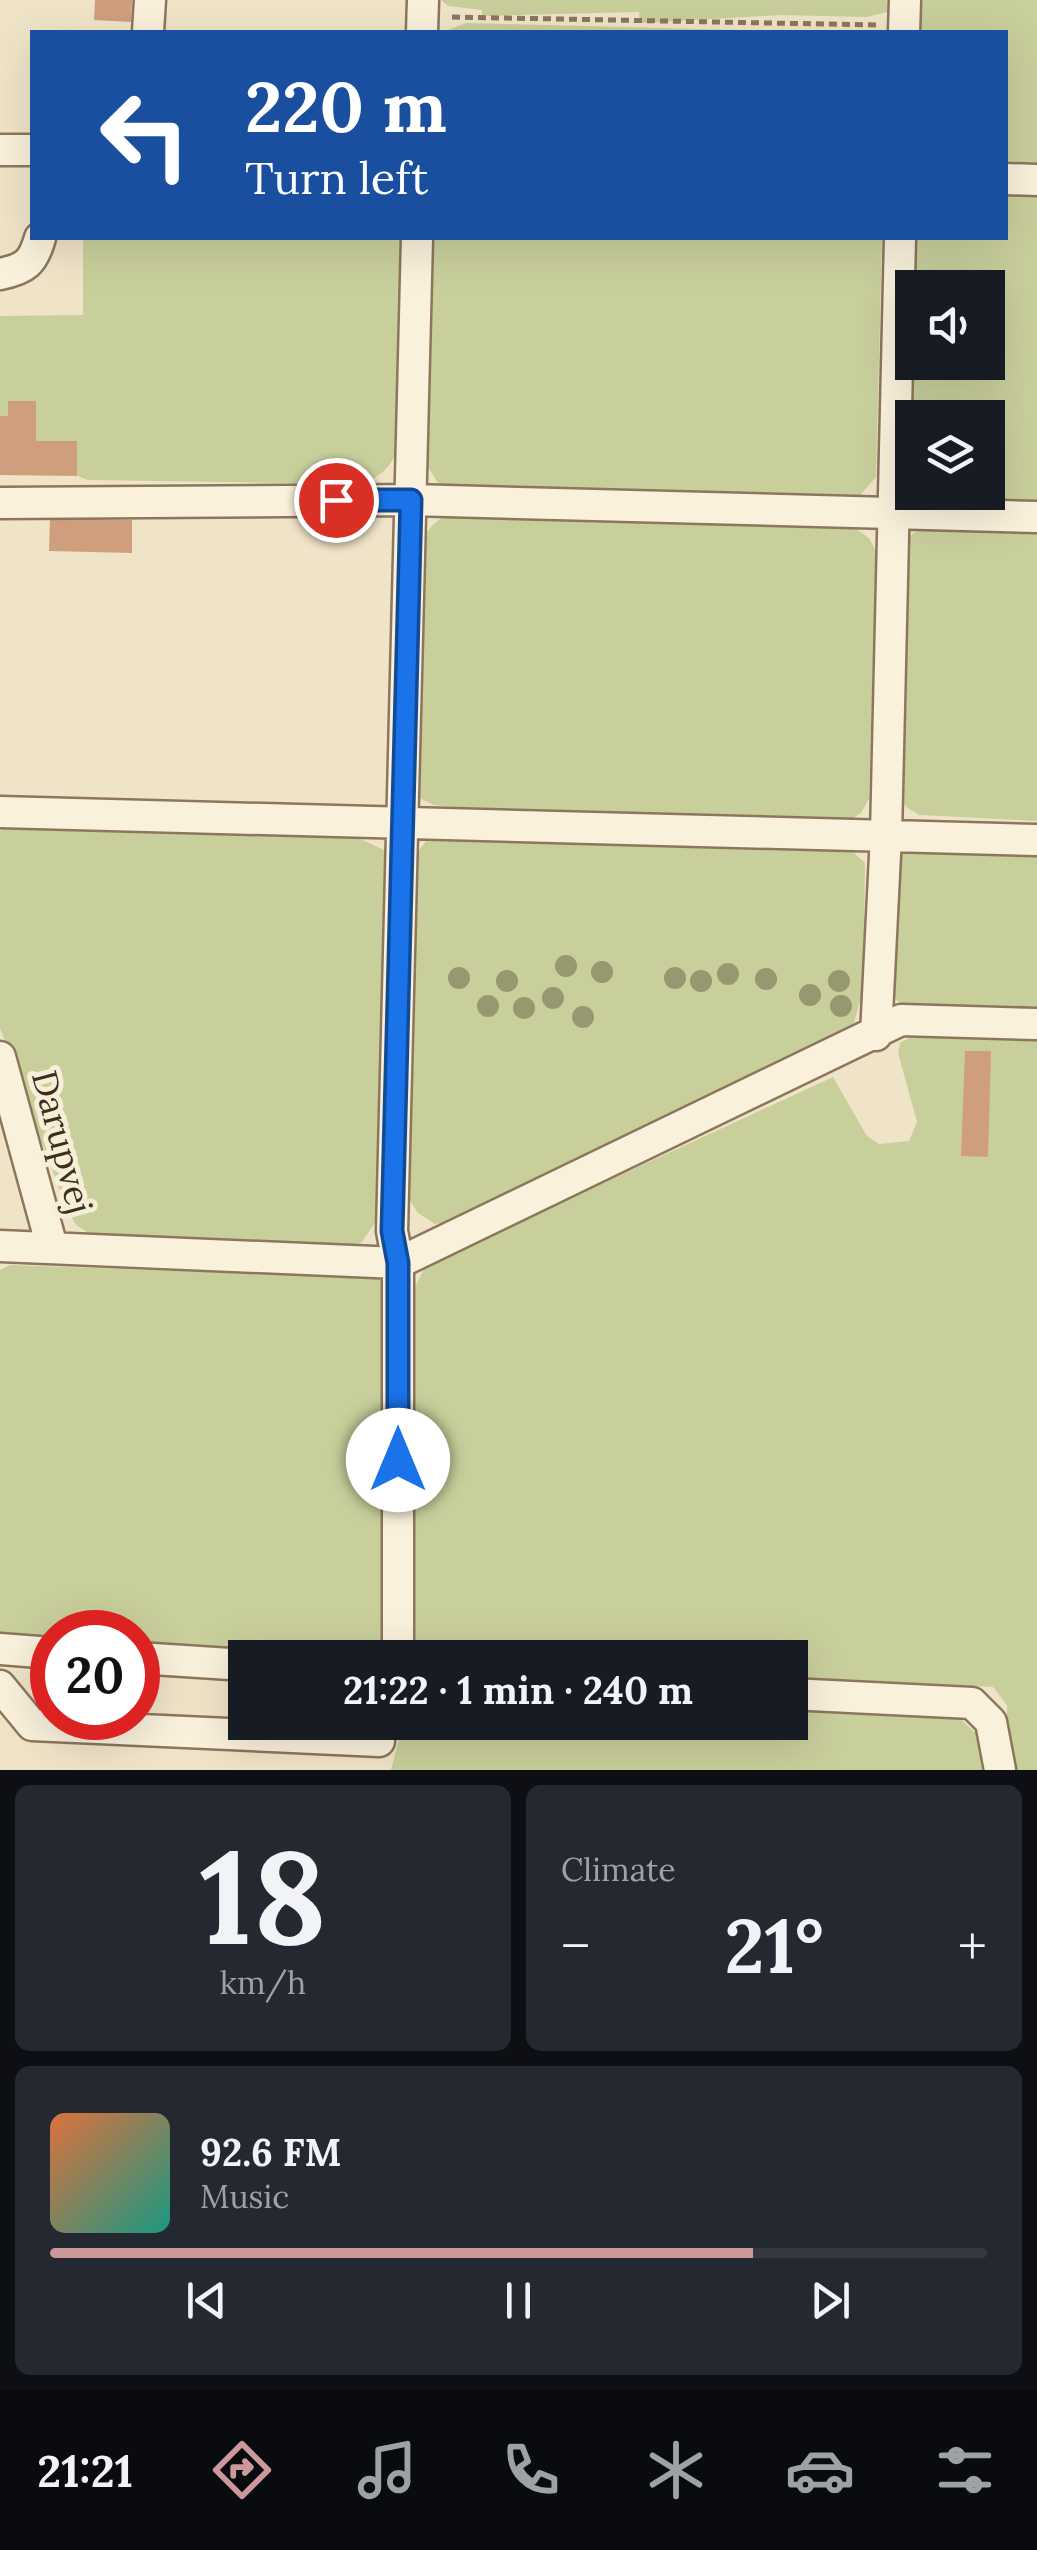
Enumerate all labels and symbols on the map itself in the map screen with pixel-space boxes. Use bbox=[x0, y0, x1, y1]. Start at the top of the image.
pin bbox=[294, 458, 379, 543]
street label: Darupvej bbox=[22, 1065, 103, 1218]
position arrow bbox=[346, 1408, 450, 1512]
speed limit sign: 20 bbox=[30, 1610, 160, 1740]

